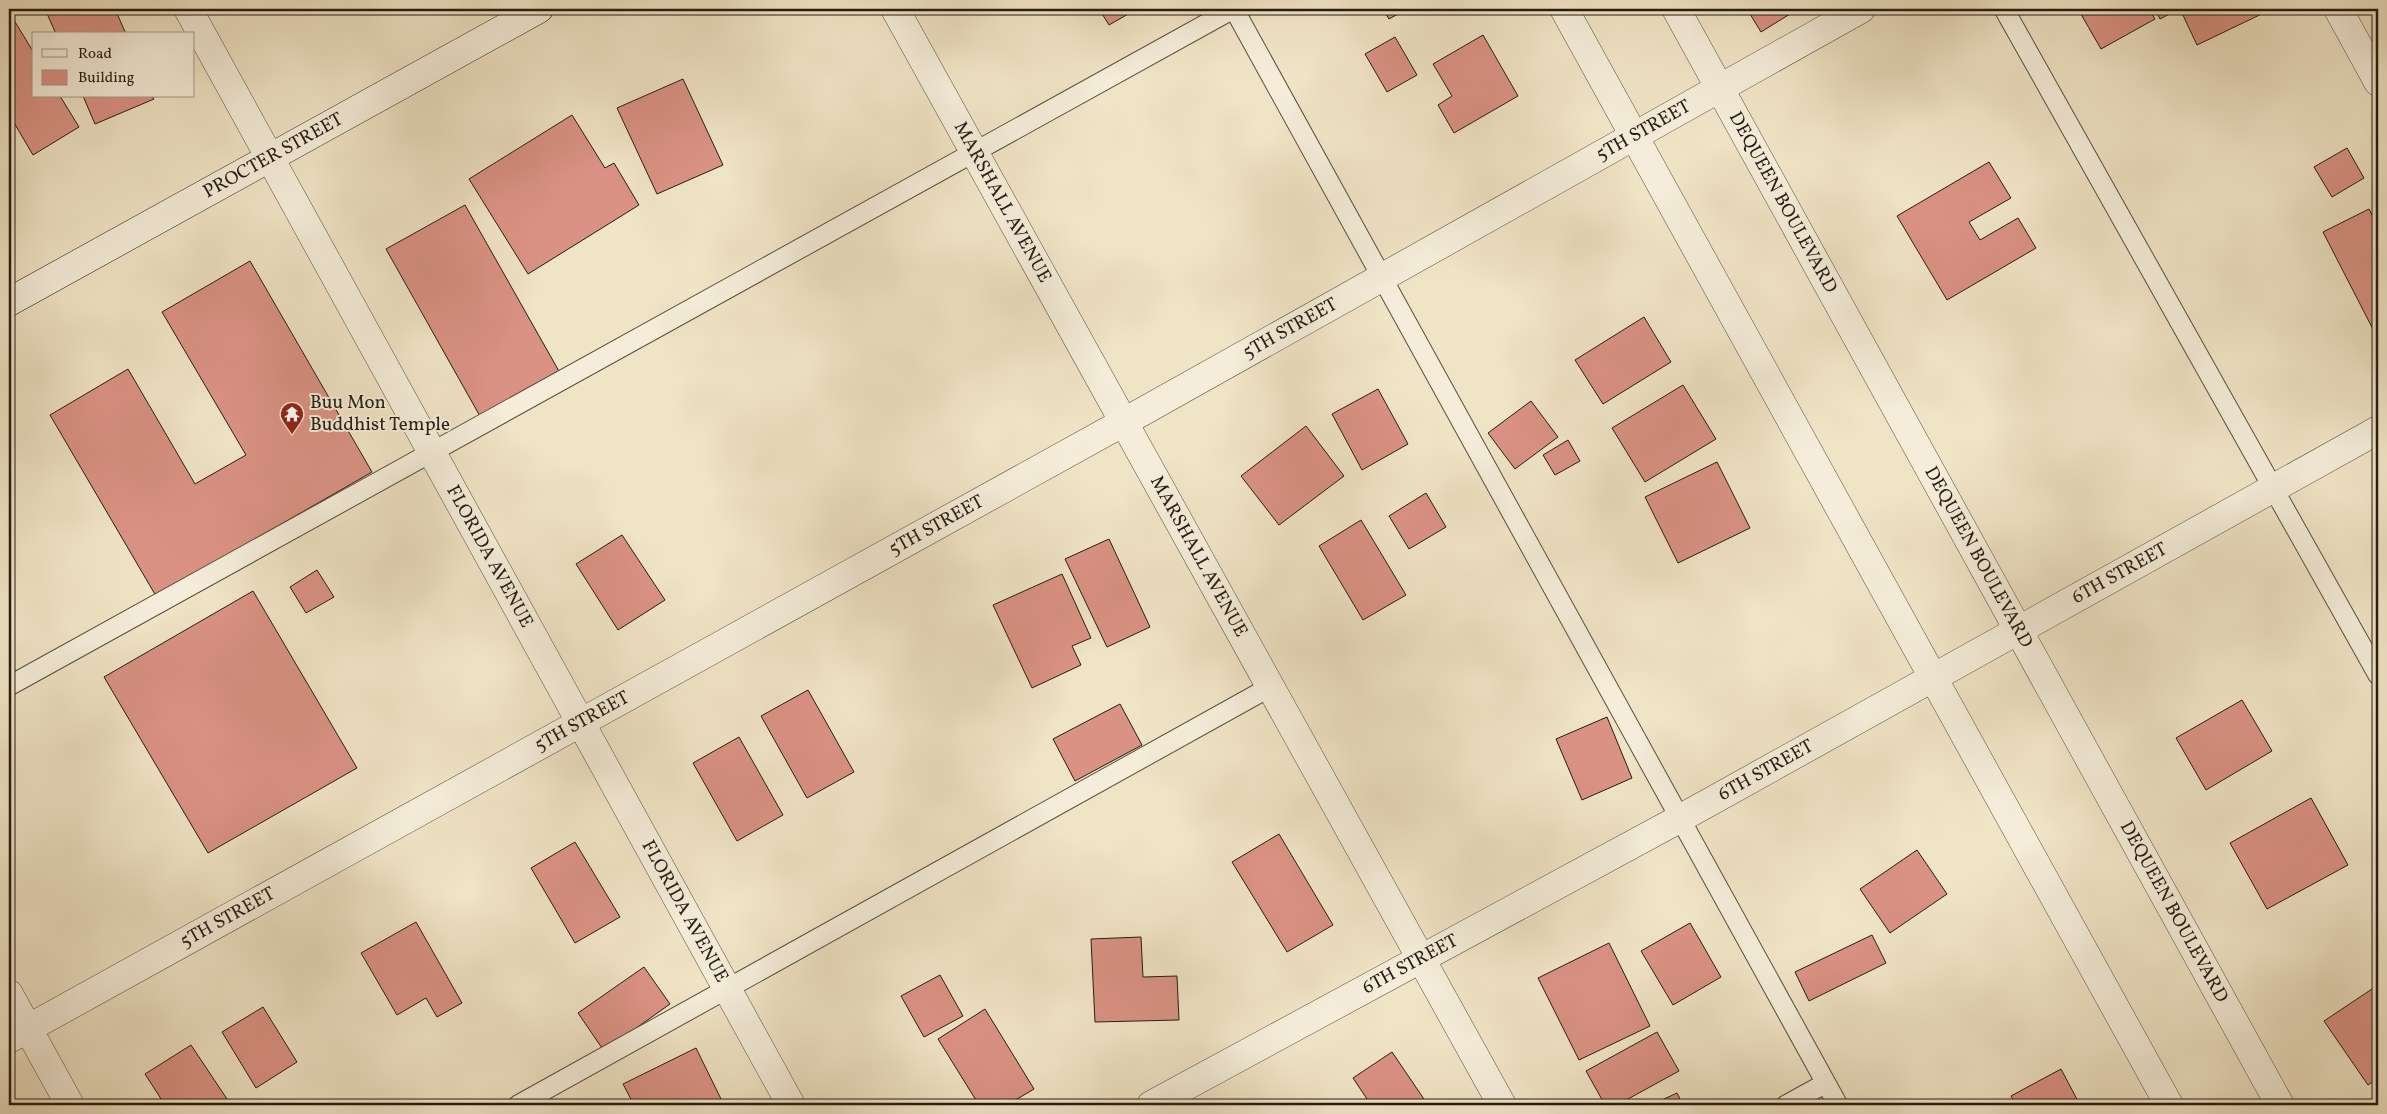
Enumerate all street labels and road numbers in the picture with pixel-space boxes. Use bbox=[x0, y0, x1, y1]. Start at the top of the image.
street label: 5TH STREET bbox=[1592, 94, 1696, 168]
street label: PROCTER STREET bbox=[199, 107, 348, 205]
street label: DEQUEEN BOULEVARD bbox=[1722, 107, 1843, 298]
street label: MARSHALL AVENUE bbox=[947, 117, 1057, 288]
street label: 5TH STREET bbox=[1238, 292, 1342, 366]
street label: DEQUEEN BOULEVARD bbox=[1918, 462, 2039, 653]
street label: MARSHALL AVENUE bbox=[1143, 471, 1253, 642]
street label: FLORIDA AVENUE bbox=[440, 481, 539, 633]
street label: 5TH STREET bbox=[884, 489, 989, 563]
street label: 6TH STREET bbox=[2068, 537, 2172, 611]
street label: 5TH STREET bbox=[530, 685, 634, 759]
street label: 6TH STREET bbox=[1714, 734, 1818, 808]
street label: DEQUEEN BOULEVARD bbox=[2113, 816, 2234, 1008]
street label: FLORIDA AVENUE bbox=[635, 836, 734, 987]
street label: 5TH STREET bbox=[176, 881, 280, 955]
street label: 6TH STREET bbox=[1358, 928, 1463, 1001]

